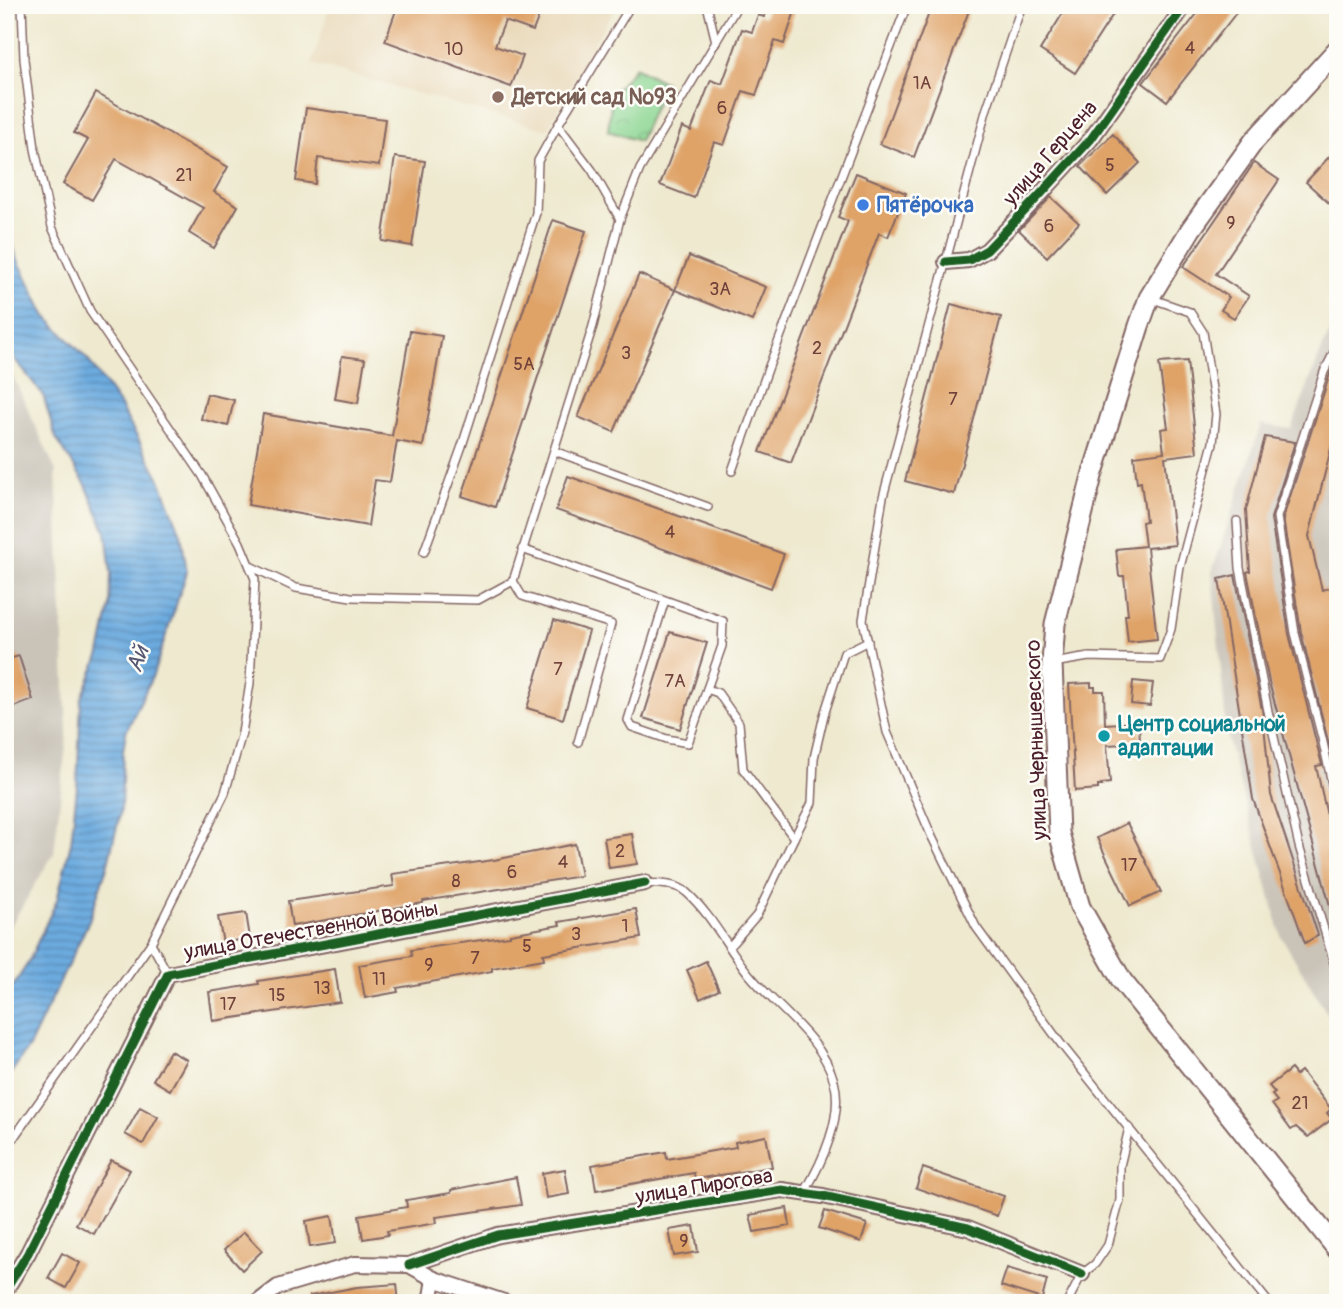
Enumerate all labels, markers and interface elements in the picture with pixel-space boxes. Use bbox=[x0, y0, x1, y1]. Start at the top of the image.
house number: 4 bbox=[1185, 37, 1196, 60]
house number: 10 bbox=[444, 38, 464, 61]
house number: 1А bbox=[913, 72, 932, 95]
place label: Детский сад №93 bbox=[510, 84, 677, 111]
marker: Детский сад №93 bbox=[490, 89, 506, 105]
street label: улица Герцена bbox=[997, 95, 1104, 212]
house number: 6 bbox=[717, 97, 727, 120]
house number: 5 bbox=[1105, 154, 1115, 177]
house number: 21 bbox=[175, 164, 193, 187]
place label: Пятёрочка bbox=[877, 192, 974, 219]
marker: Пятёрочка bbox=[855, 197, 871, 213]
house number: 9 bbox=[1226, 212, 1236, 235]
house number: 6 bbox=[1044, 215, 1054, 238]
house number: 3А bbox=[709, 278, 731, 301]
house number: 2 bbox=[812, 337, 822, 360]
house number: 3 bbox=[621, 342, 631, 365]
house number: 5А bbox=[513, 353, 535, 376]
house number: 7 bbox=[948, 388, 958, 411]
house number: 4 bbox=[665, 521, 676, 544]
street label: улица Чернышевского bbox=[1020, 639, 1054, 842]
water label: Ай bbox=[120, 640, 156, 676]
house number: 7 bbox=[553, 658, 563, 681]
house number: 7А bbox=[664, 670, 686, 693]
place label: Центр социальной адаптации bbox=[1118, 711, 1286, 762]
marker: Центр социальной адаптации bbox=[1096, 728, 1112, 744]
house number: 2 bbox=[615, 840, 625, 863]
house number: 4 bbox=[558, 851, 569, 874]
house number: 17 bbox=[1121, 854, 1138, 877]
house number: 6 bbox=[507, 861, 517, 884]
house number: 8 bbox=[451, 870, 461, 893]
street label: улица Отечественной Войны bbox=[181, 895, 440, 966]
house number: 1 bbox=[621, 915, 629, 938]
house number: 3 bbox=[571, 923, 581, 946]
house number: 5 bbox=[522, 935, 532, 958]
house number: 7 bbox=[470, 947, 480, 970]
house number: 9 bbox=[424, 954, 434, 977]
house number: 11 bbox=[372, 968, 386, 991]
house number: 13 bbox=[313, 977, 331, 1000]
house number: 15 bbox=[269, 984, 285, 1007]
house number: 17 bbox=[220, 993, 237, 1016]
house number: 21 bbox=[1291, 1092, 1309, 1115]
street label: улица Пирогова bbox=[633, 1162, 775, 1211]
house number: 9 bbox=[679, 1230, 689, 1253]

